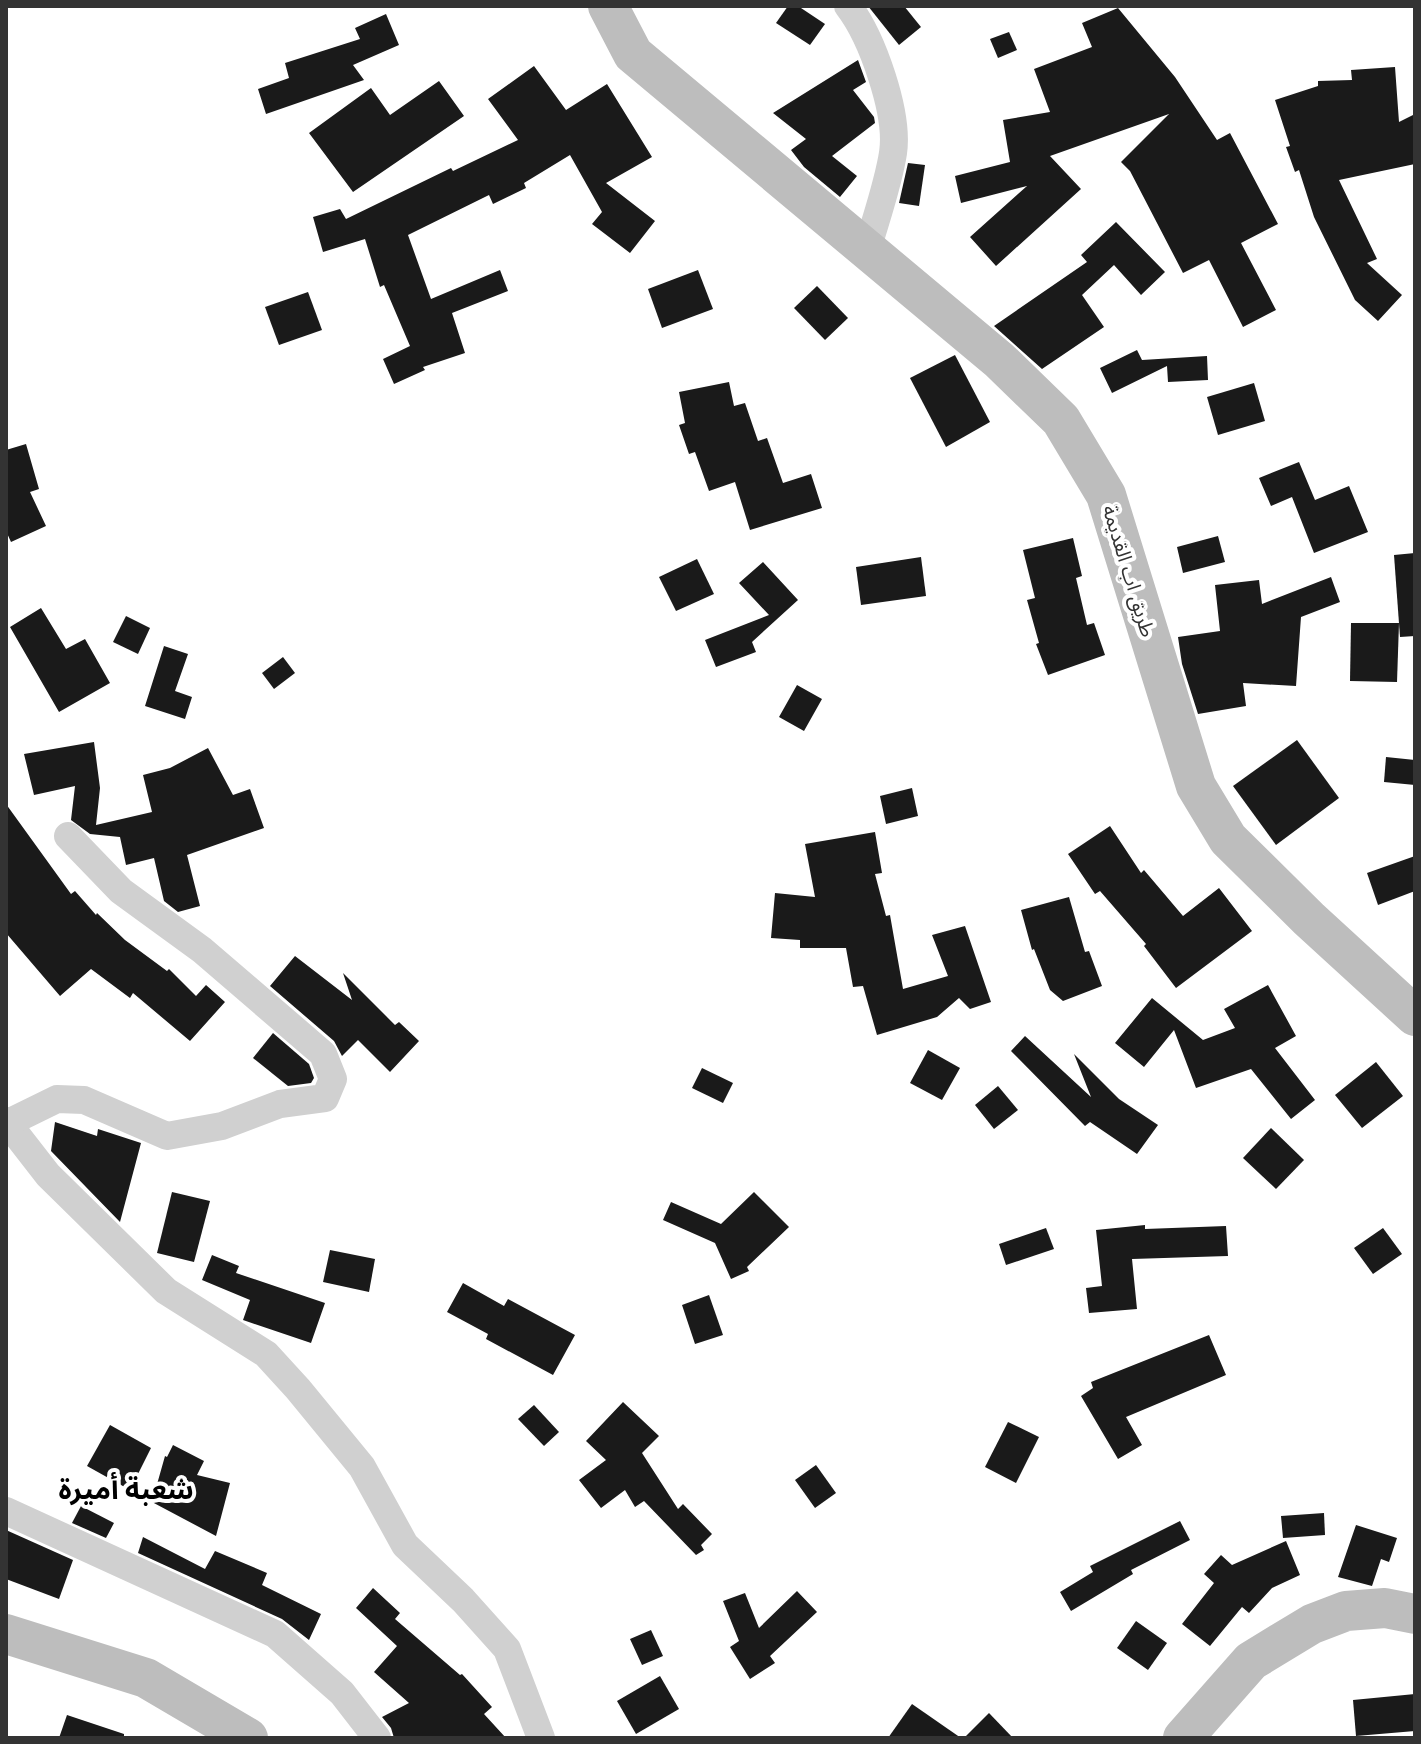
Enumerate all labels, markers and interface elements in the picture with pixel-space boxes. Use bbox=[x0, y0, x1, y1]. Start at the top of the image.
street label: طريق اب القديمة bbox=[1097, 502, 1160, 640]
district label: شعبة أميرة bbox=[58, 1471, 194, 1506]

